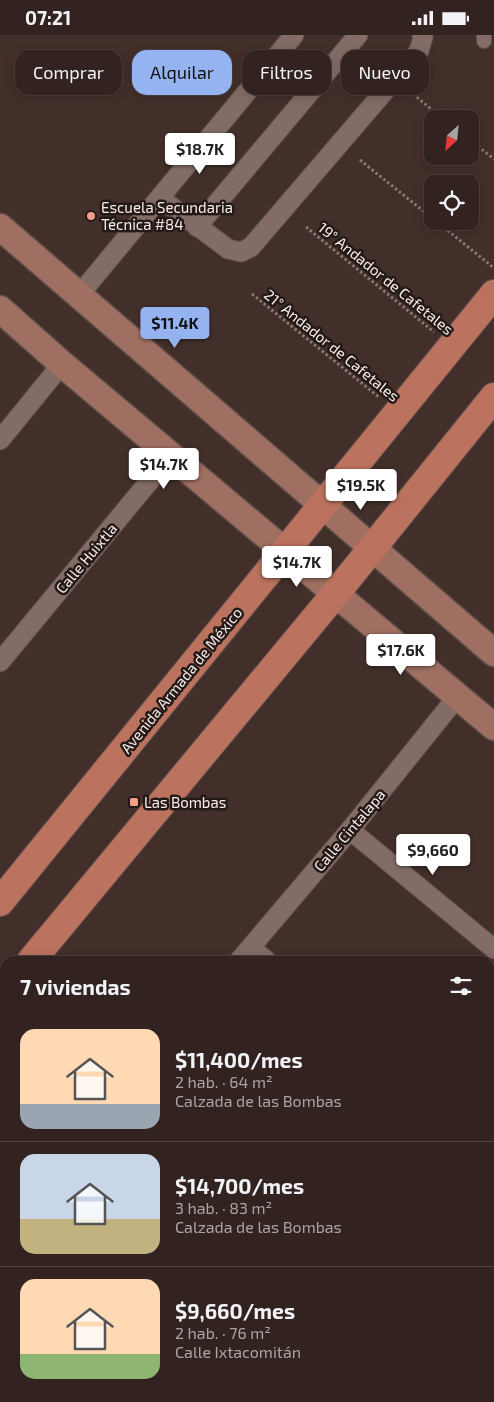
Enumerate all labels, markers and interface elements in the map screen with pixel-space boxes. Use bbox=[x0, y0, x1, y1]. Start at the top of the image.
text: 07:21 bbox=[25, 6, 71, 29]
chip: Comprar bbox=[15, 50, 122, 95]
chip: Alquilar bbox=[132, 50, 232, 95]
chip: Filtros bbox=[242, 50, 331, 95]
chip: Nuevo bbox=[341, 50, 429, 95]
north arrow bbox=[424, 110, 479, 165]
map controls bbox=[424, 110, 479, 230]
pin: $18.7K bbox=[159, 133, 241, 175]
text: $18.7K bbox=[176, 139, 224, 158]
button: locate bbox=[424, 175, 479, 230]
place label: Escuela Secundaria Técnica #84 bbox=[101, 198, 233, 233]
marker: Escuela Secundaria Técnica #84 bbox=[85, 210, 97, 222]
street label: 19° Andador de Cafetales bbox=[315, 218, 457, 338]
street label: 21° Andador de Cafetales bbox=[261, 285, 403, 405]
pin: $11.4K bbox=[134, 307, 216, 349]
text: $11.4K bbox=[151, 313, 199, 332]
pin: $14.7K bbox=[123, 447, 205, 490]
text: $14.7K bbox=[140, 454, 188, 473]
pin: $19.5K bbox=[320, 469, 402, 511]
text: $19.5K bbox=[337, 475, 385, 494]
street label: Calle Huixtla bbox=[52, 519, 120, 597]
pin: $14.7K bbox=[256, 545, 338, 588]
text: $14.7K bbox=[273, 552, 321, 571]
street label: Avenida Armada de México bbox=[117, 603, 245, 757]
pin: $17.6K bbox=[360, 633, 442, 676]
text: $17.6K bbox=[377, 640, 425, 659]
street label: Calle Cintalapa bbox=[309, 785, 389, 875]
place label: Las Bombas bbox=[144, 793, 226, 811]
marker: Las Bombas bbox=[128, 796, 140, 808]
pin: $9,660 bbox=[392, 833, 474, 876]
text: $9,660 bbox=[407, 840, 459, 859]
icon: filters bbox=[447, 972, 475, 1000]
text: 7 viviendas bbox=[20, 974, 131, 999]
text: $11,400/mes bbox=[175, 1047, 303, 1072]
icon: home bbox=[60, 1049, 120, 1109]
text: 2 hab. · 64 m² bbox=[175, 1072, 273, 1091]
text: Calzada de las Bombas bbox=[175, 1091, 342, 1110]
text: $14,700/mes bbox=[175, 1173, 304, 1198]
icon: home bbox=[60, 1174, 120, 1234]
text: 3 hab. · 83 m² bbox=[175, 1198, 272, 1217]
text: Calzada de las Bombas bbox=[175, 1217, 342, 1236]
text: $9,660/mes bbox=[175, 1298, 295, 1323]
icon: home bbox=[60, 1299, 120, 1359]
text: 2 hab. · 76 m² bbox=[175, 1323, 271, 1342]
text: Calle Ixtacomitán bbox=[175, 1342, 301, 1361]

